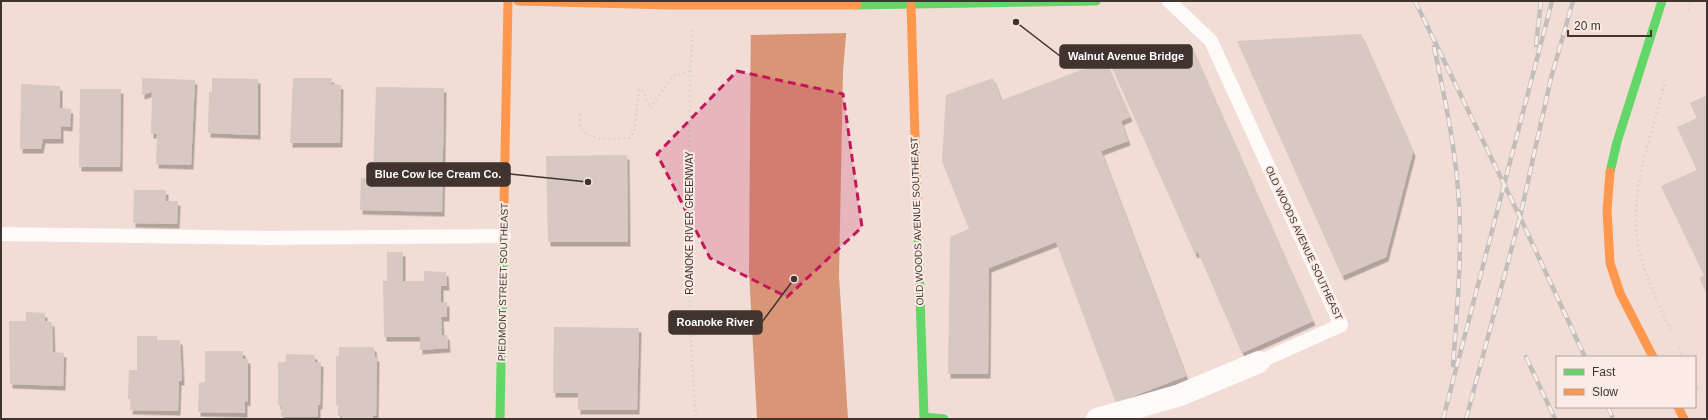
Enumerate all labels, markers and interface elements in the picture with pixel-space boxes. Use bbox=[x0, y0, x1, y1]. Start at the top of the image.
scale bar bbox=[1568, 12, 1651, 38]
text: 20 m bbox=[1574, 19, 1601, 33]
callout: Walnut Avenue Bridge bbox=[1060, 45, 1192, 68]
text: Walnut Avenue Bridge bbox=[1068, 50, 1184, 62]
street label: OLD WOODS AVENUE SOUTHEAST bbox=[909, 136, 925, 306]
street label: ROANOKE RIVER GREENWAY bbox=[684, 151, 695, 295]
callout: Blue Cow Ice Cream Co. bbox=[367, 163, 510, 186]
street label: OLD WOODS AVENUE SOUTHEAST bbox=[1263, 164, 1345, 322]
text: Blue Cow Ice Cream Co. bbox=[375, 168, 501, 180]
street label: PIEDMONT STREET SOUTHEAST bbox=[496, 203, 510, 361]
callout: Roanoke River bbox=[669, 311, 762, 334]
text: Roanoke River bbox=[676, 316, 754, 328]
legend bbox=[1556, 356, 1696, 408]
text: Fast bbox=[1592, 365, 1616, 379]
text: Slow bbox=[1592, 385, 1618, 399]

